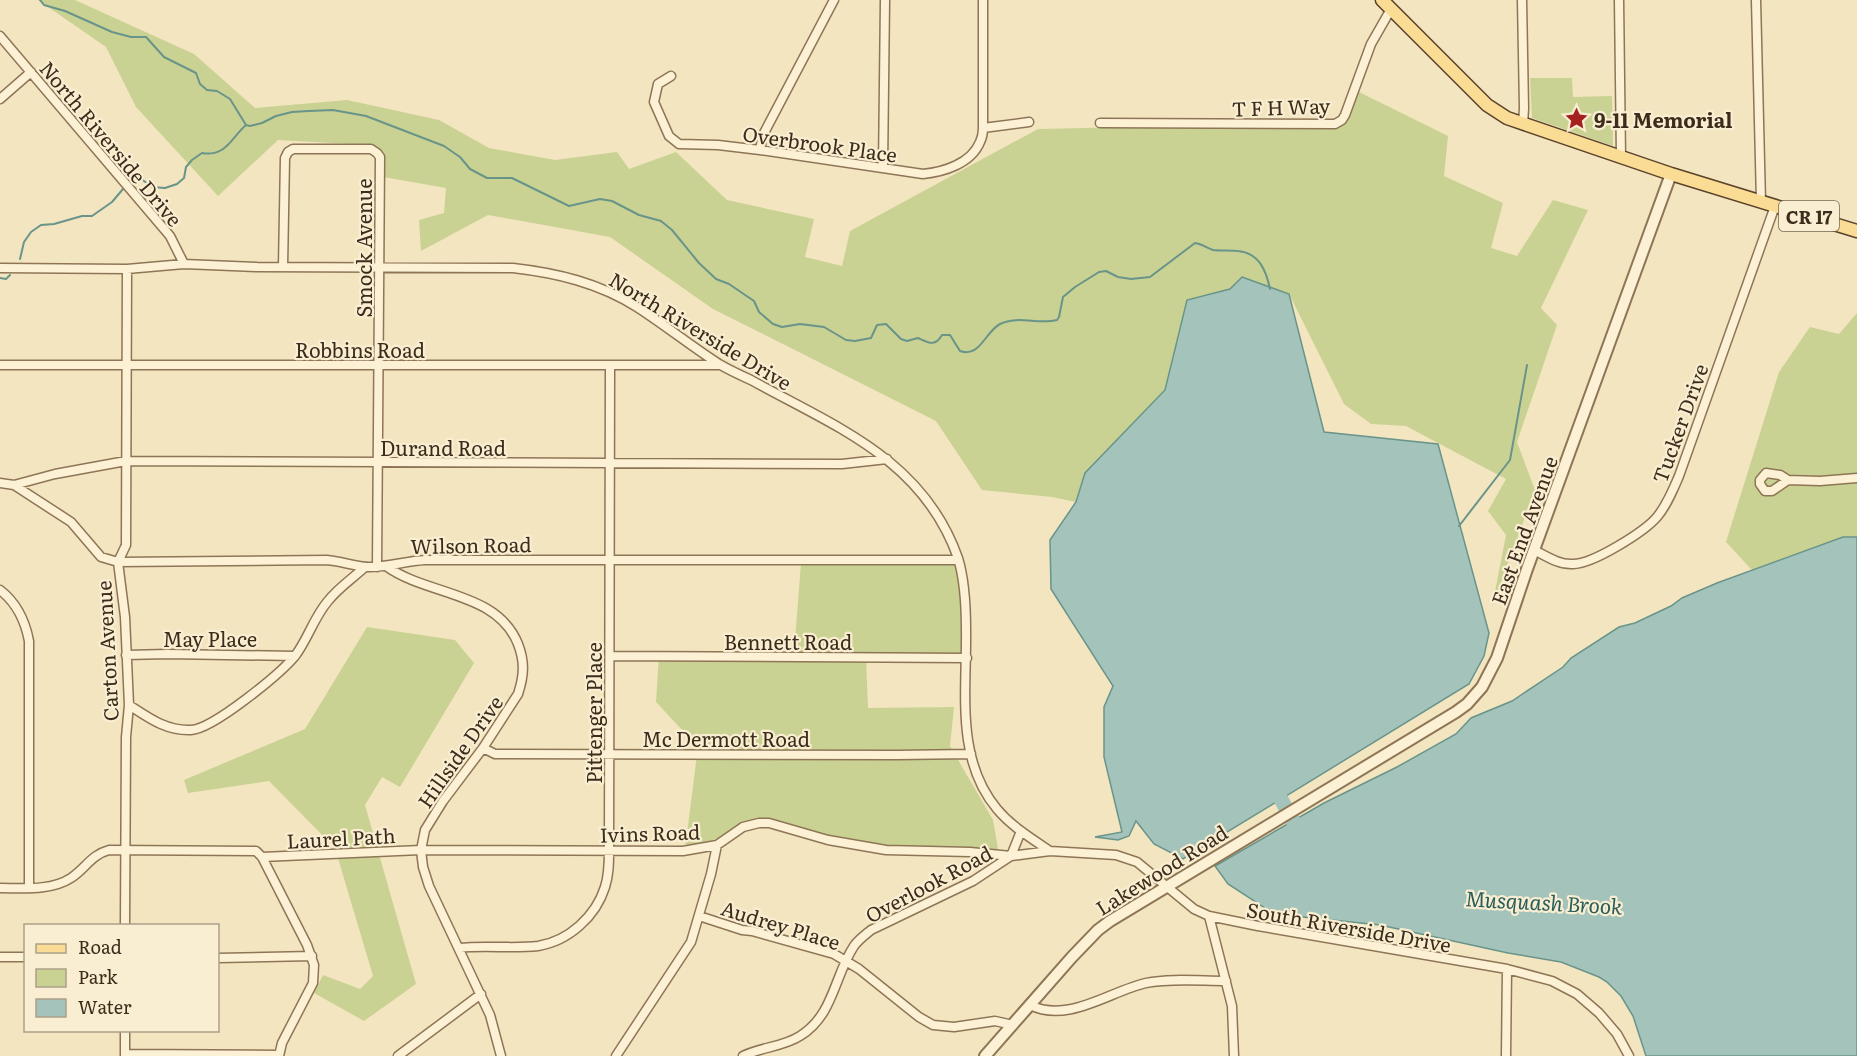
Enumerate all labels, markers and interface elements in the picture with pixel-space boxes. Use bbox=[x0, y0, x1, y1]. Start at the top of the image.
street label: North Riverside Drive bbox=[34, 54, 190, 232]
street label: T F H Way bbox=[1231, 89, 1331, 123]
place label: 9-11 Memorial bbox=[1594, 104, 1733, 134]
place icon: 9-11 Memorial bbox=[1563, 106, 1589, 132]
street label: Overbrook Place bbox=[741, 117, 899, 169]
street label: Smock Avenue bbox=[348, 178, 378, 318]
road number: CR 17 bbox=[1779, 201, 1839, 231]
street label: North Riverside Drive bbox=[604, 264, 798, 396]
street label: Robbins Road bbox=[295, 334, 425, 364]
street label: Tucker Drive bbox=[1644, 359, 1714, 487]
street label: Durand Road bbox=[380, 432, 506, 462]
street label: East End Avenue bbox=[1482, 451, 1564, 609]
street label: Wilson Road bbox=[410, 528, 532, 560]
street label: Carton Avenue bbox=[87, 580, 125, 722]
street label: May Place bbox=[163, 623, 257, 653]
street label: Bennett Road bbox=[724, 626, 852, 656]
street label: Pittenger Place bbox=[578, 642, 608, 784]
street label: Hillside Drive bbox=[409, 689, 509, 813]
street label: Mc Dermott Road bbox=[642, 723, 810, 753]
street label: Ivins Road bbox=[599, 815, 701, 849]
street label: Lakewood Road bbox=[1089, 816, 1233, 922]
street label: Laurel Path bbox=[286, 819, 396, 855]
street label: Overlook Road bbox=[859, 837, 997, 929]
water label: Musquash Brook bbox=[1465, 881, 1624, 921]
street label: Audrey Place bbox=[718, 892, 844, 956]
street label: South Riverside Drive bbox=[1244, 893, 1454, 959]
legend bbox=[24, 924, 219, 1032]
text: Road bbox=[78, 933, 122, 960]
text: Park bbox=[78, 963, 119, 990]
text: Water bbox=[78, 993, 132, 1020]

